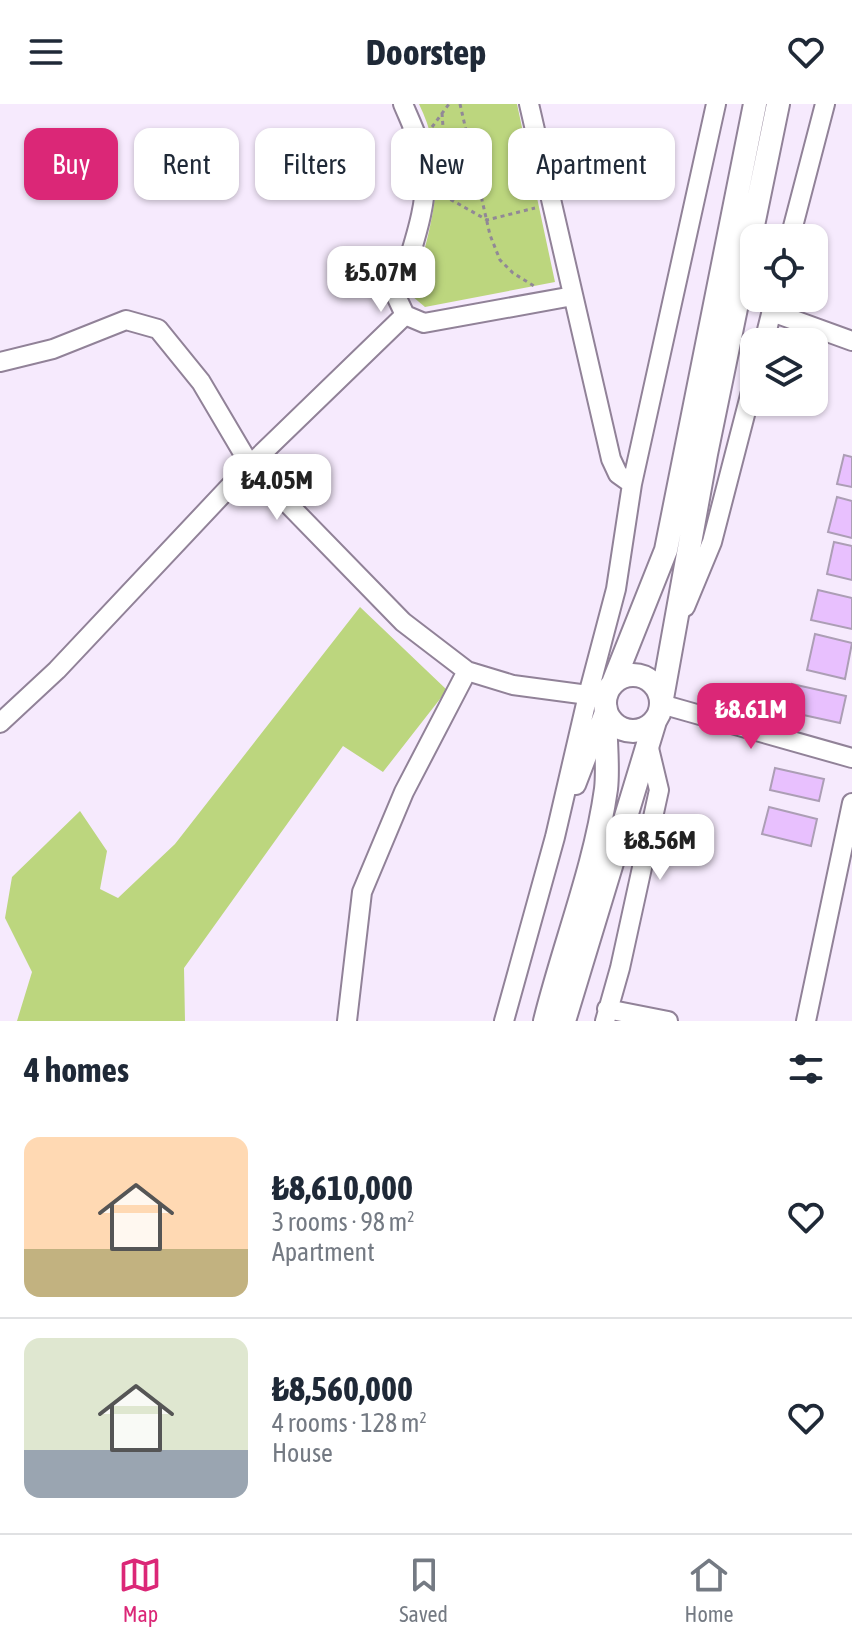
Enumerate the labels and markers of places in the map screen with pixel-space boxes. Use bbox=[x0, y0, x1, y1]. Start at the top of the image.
pin: ₺5.07M bbox=[316, 246, 446, 314]
pin: ₺4.05M bbox=[212, 454, 342, 522]
pin: ₺8.61M bbox=[686, 683, 816, 751]
pin: ₺8.56M bbox=[595, 814, 725, 882]

